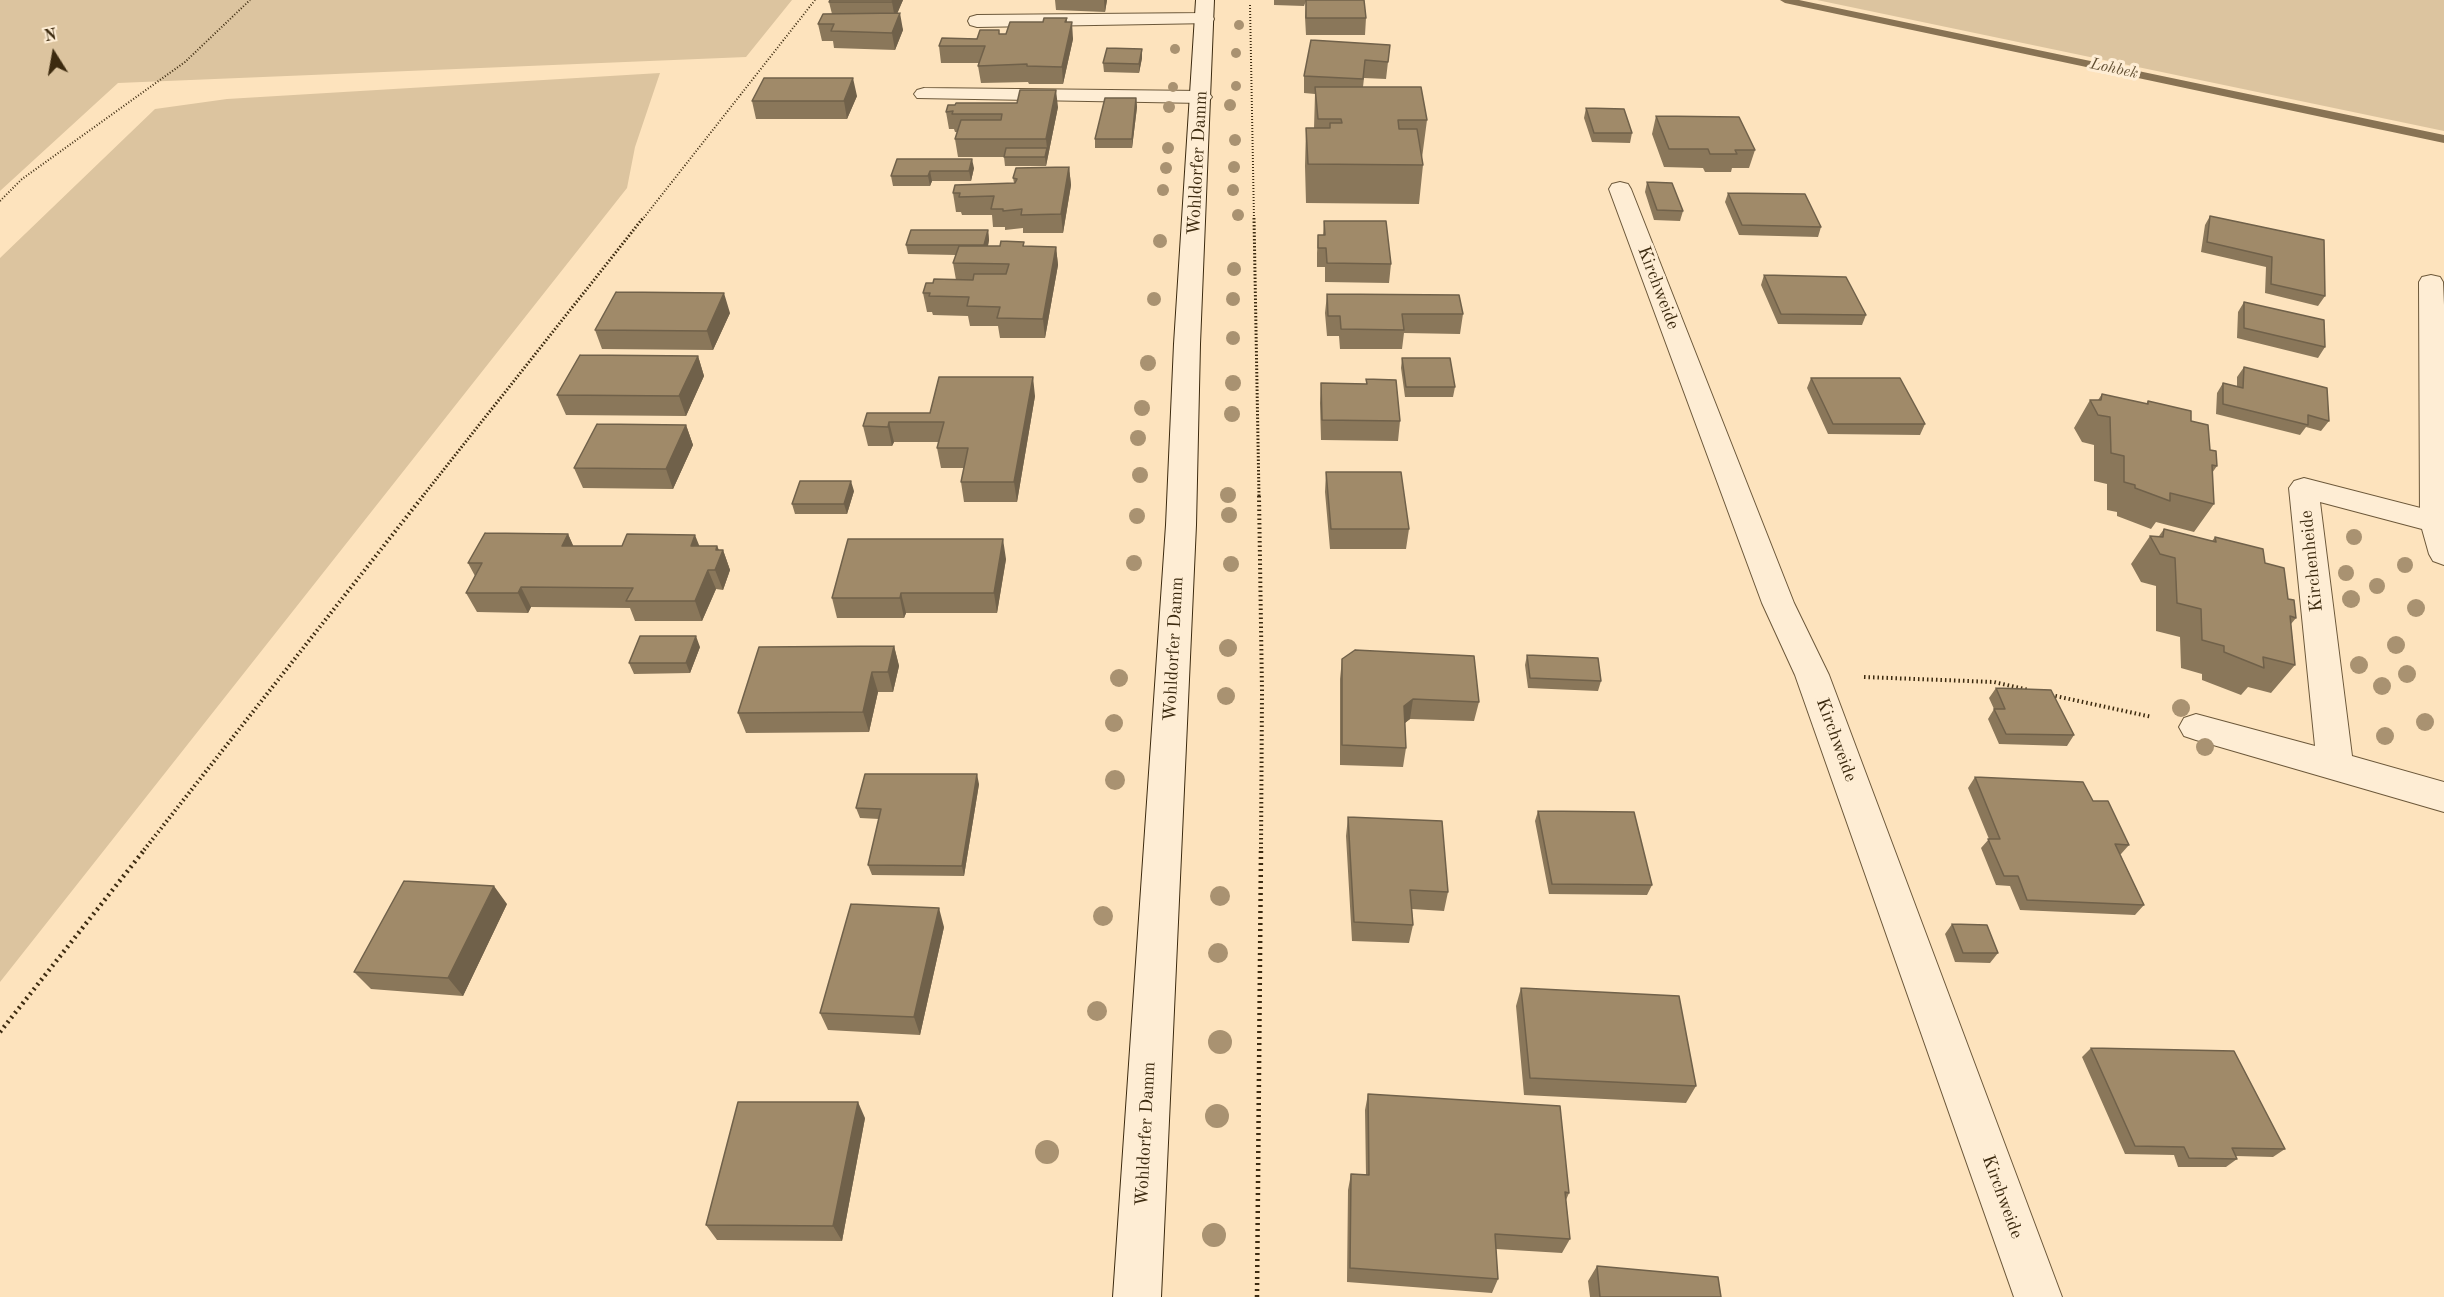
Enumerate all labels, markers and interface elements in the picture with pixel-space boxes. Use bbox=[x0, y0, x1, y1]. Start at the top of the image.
north arrow bbox=[24, 24, 84, 84]
text: N bbox=[43, 27, 58, 45]
water label: Lohbek bbox=[2088, 55, 2140, 83]
street label: Wohldorfer Damm bbox=[1183, 90, 1213, 236]
street label: Kirchweide bbox=[1632, 243, 1684, 333]
street label: Kirchenheide bbox=[2296, 509, 2328, 613]
street label: Wohldorfer Damm bbox=[1159, 576, 1189, 722]
street label: Kirchweide bbox=[1811, 695, 1861, 785]
street label: Wohldorfer Damm bbox=[1131, 1061, 1161, 1207]
street label: Kirchweide bbox=[1977, 1152, 2027, 1242]

